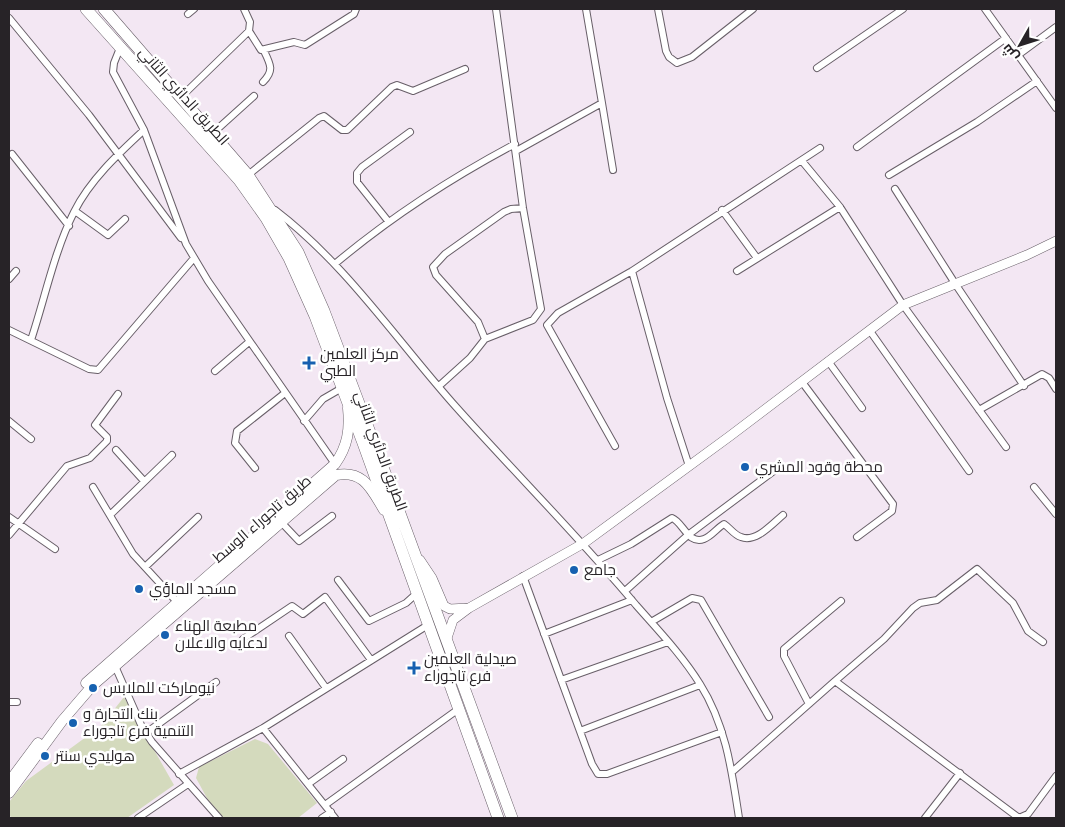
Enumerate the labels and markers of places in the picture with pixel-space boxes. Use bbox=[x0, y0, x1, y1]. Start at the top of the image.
place label: مركز العلمين الطبي bbox=[320, 345, 399, 383]
marker: مركز العلمين الطبي bbox=[302, 356, 316, 370]
place label: محطة وقود المشري bbox=[755, 458, 883, 479]
marker: محطة وقود المشري bbox=[739, 461, 751, 473]
place label: جامع bbox=[584, 561, 616, 581]
marker: جامع bbox=[568, 564, 580, 576]
place label: مسجد الماؤي bbox=[149, 580, 237, 601]
marker: مسجد الماؤي bbox=[133, 583, 145, 595]
place label: مطبعة الهناء لدعايه والاعلان bbox=[175, 617, 268, 653]
marker: مطبعة الهناء لدعايه والاعلان bbox=[159, 629, 171, 641]
place label: صيدلية العلمين فرع تاجوراء bbox=[424, 650, 517, 687]
marker: صيدلية العلمين فرع تاجوراء bbox=[408, 662, 420, 674]
place label: نيوماركت للملابس bbox=[103, 679, 215, 698]
marker: نيوماركت للملابس bbox=[87, 682, 99, 694]
place label: بنك التجارة و التنمية فرع تاجوراء bbox=[83, 705, 194, 742]
marker: بنك التجارة و التنمية فرع تاجوراء bbox=[67, 717, 79, 729]
place label: هوليدي سنتر bbox=[54, 747, 135, 768]
marker: هوليدي سنتر bbox=[39, 750, 51, 762]

